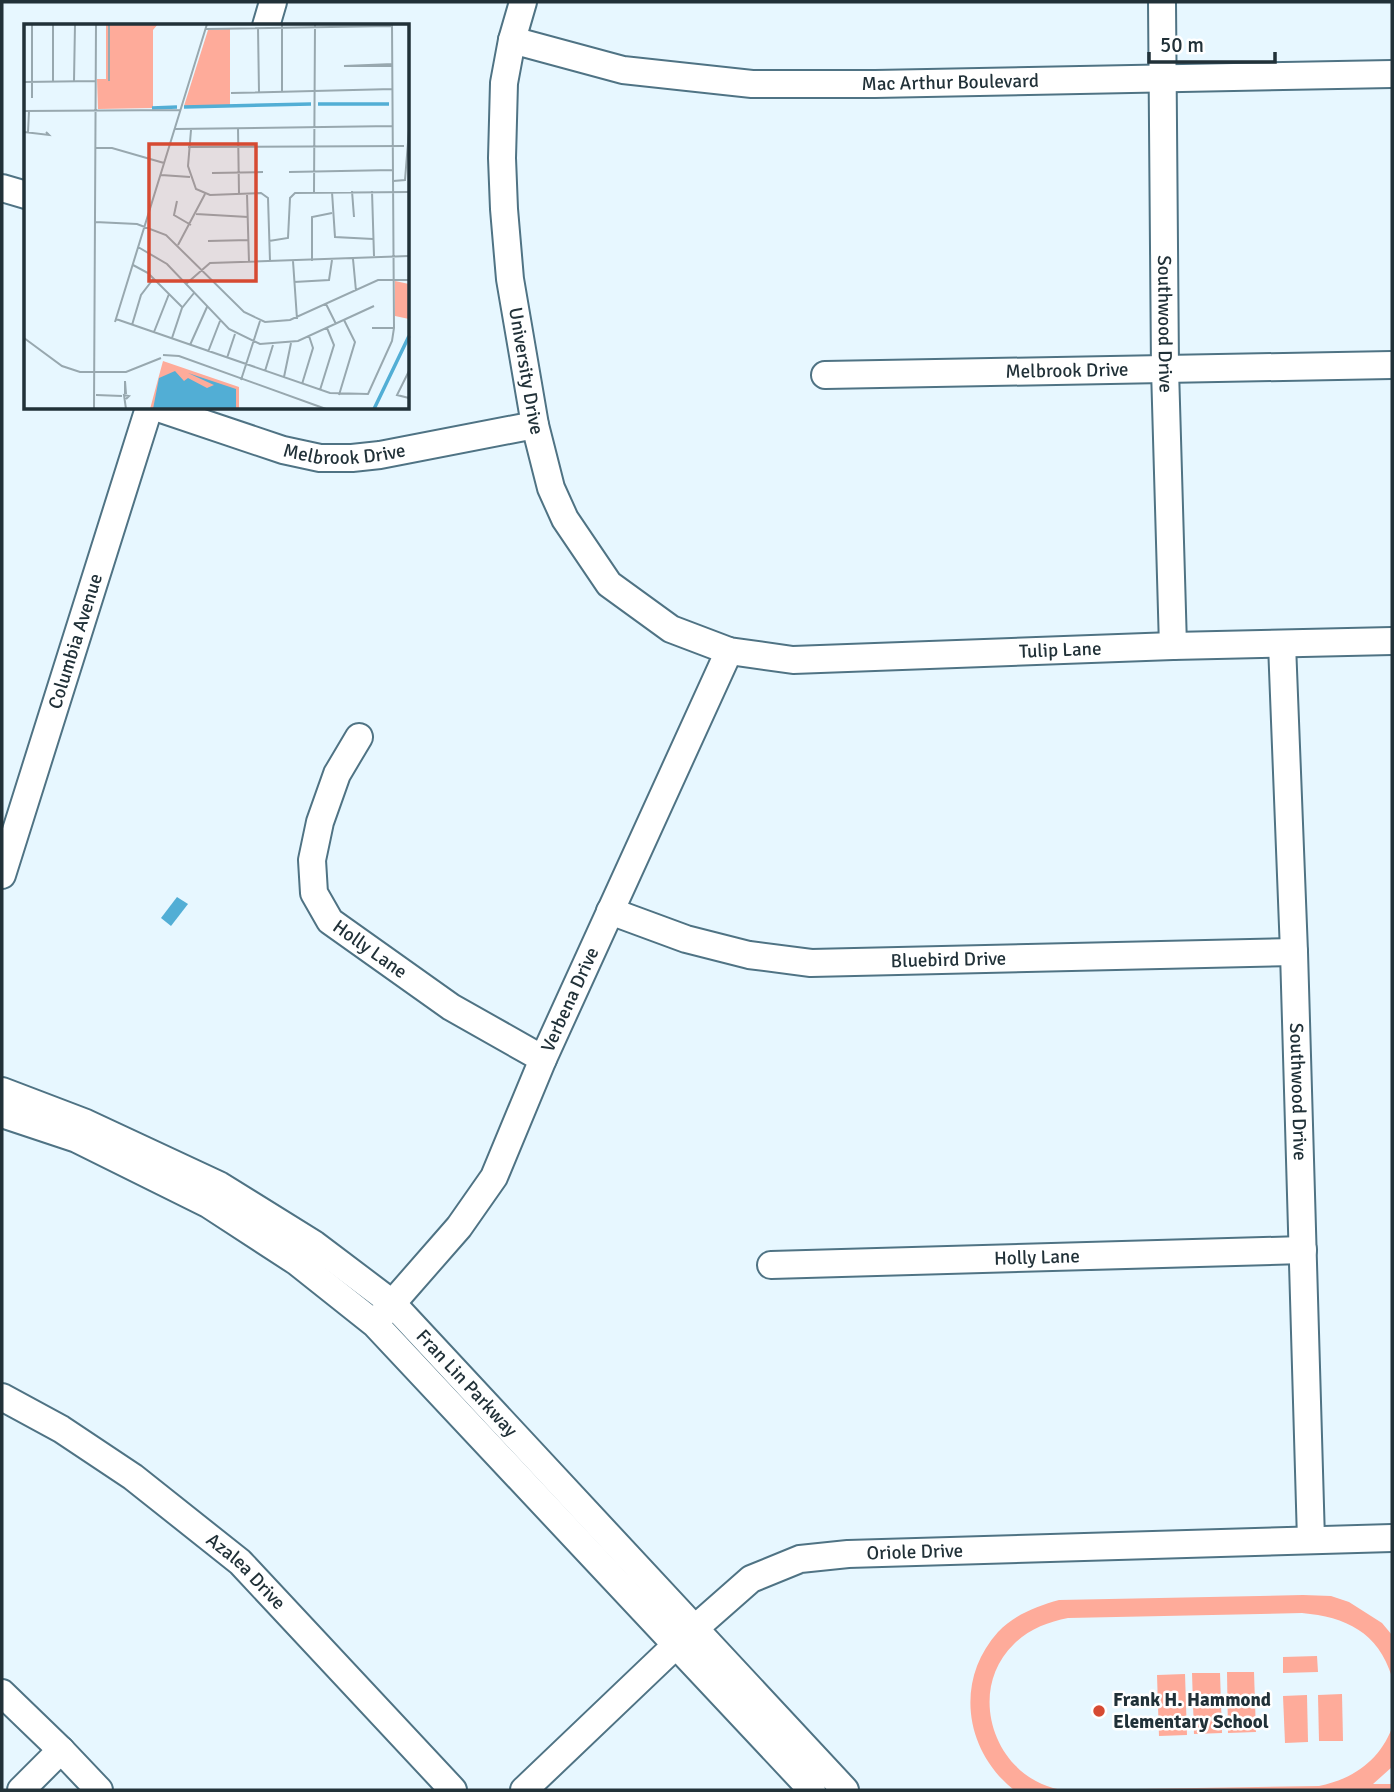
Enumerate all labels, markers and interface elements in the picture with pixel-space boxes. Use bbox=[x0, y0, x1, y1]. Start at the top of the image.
scale bar bbox=[1149, 21, 1275, 65]
inset map bbox=[24, 24, 410, 410]
text: 50 m bbox=[1160, 32, 1204, 58]
street label: Mac Arthur Boulevard bbox=[862, 69, 1039, 96]
street label: Southwood Drive bbox=[1152, 255, 1178, 393]
street label: University Drive bbox=[503, 306, 549, 437]
street label: Melbrook Drive bbox=[1005, 358, 1129, 384]
street label: Melbrook Drive bbox=[281, 438, 407, 470]
street label: Columbia Avenue bbox=[43, 571, 108, 712]
street label: Tulip Lane bbox=[1019, 637, 1102, 664]
street label: Holly Lane bbox=[328, 915, 412, 984]
street label: Verbena Drive bbox=[536, 943, 604, 1056]
street label: Bluebird Drive bbox=[890, 947, 1006, 973]
street label: Southwood Drive bbox=[1284, 1023, 1312, 1161]
street label: Holly Lane bbox=[994, 1244, 1080, 1271]
street label: Fran Lin Parkway bbox=[411, 1325, 523, 1442]
street label: Azalea Drive bbox=[201, 1528, 291, 1615]
street label: Oriole Drive bbox=[866, 1539, 963, 1565]
place label: Frank H. Hammond Elementary School bbox=[1113, 1688, 1271, 1734]
marker: Frank H. Hammond Elementary School bbox=[1091, 1703, 1107, 1719]

